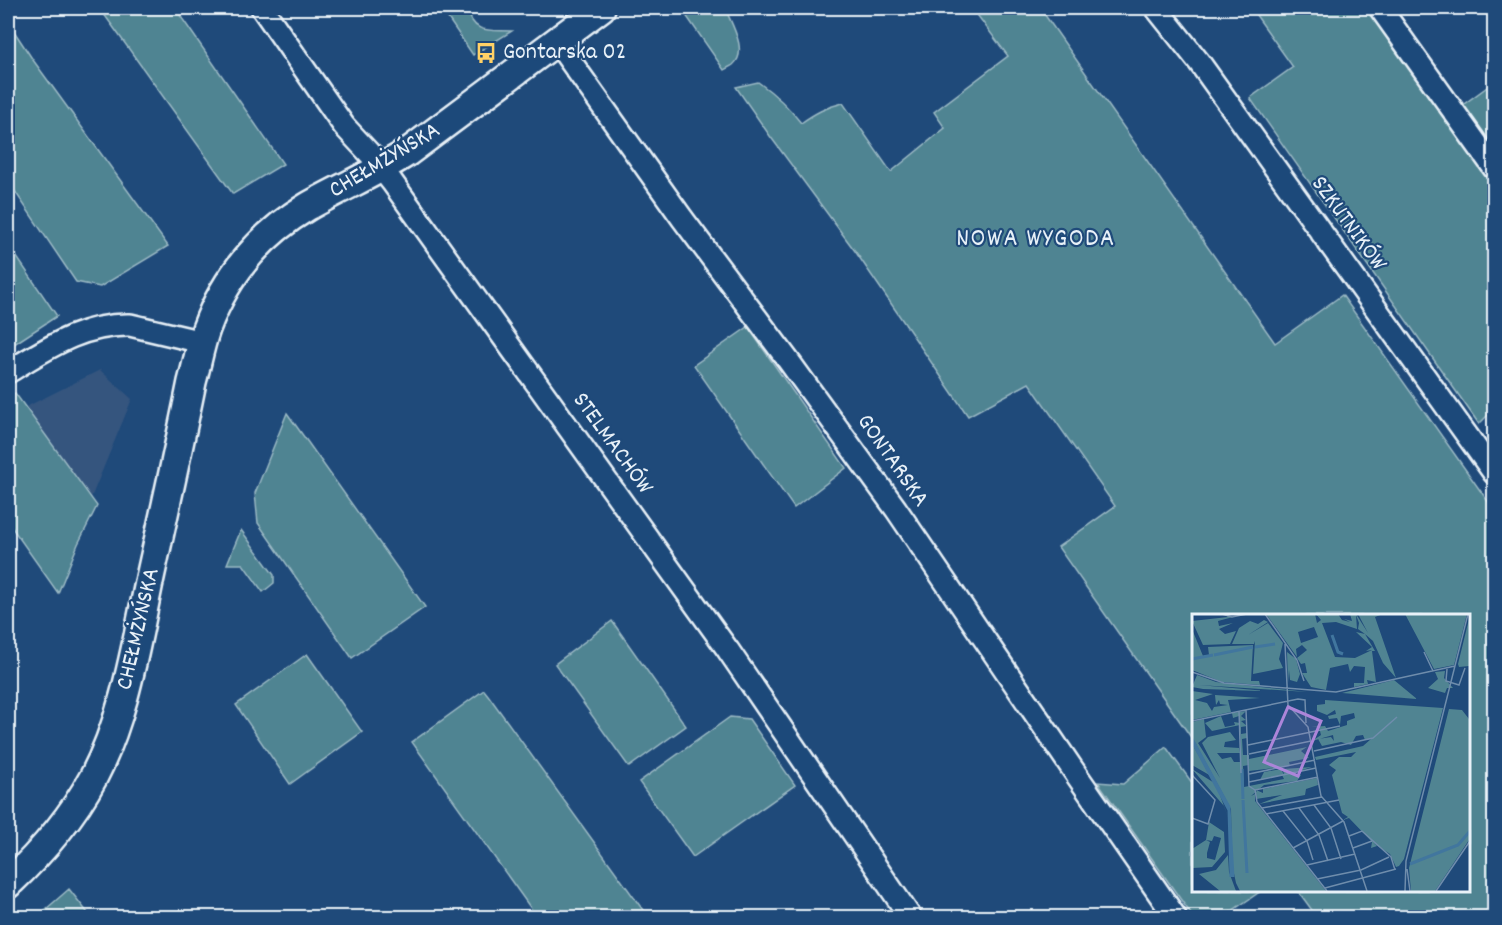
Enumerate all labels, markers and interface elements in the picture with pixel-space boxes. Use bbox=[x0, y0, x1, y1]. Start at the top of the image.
place label: Gontarska 02 bbox=[503, 36, 626, 70]
bus stop icon: Gontarska 02 bbox=[474, 41, 498, 65]
street label: CHEŁMŻYŃSKA bbox=[323, 114, 447, 208]
street label: SZKUTNIKÓW bbox=[1302, 169, 1394, 279]
district label: NOWA WYGODA bbox=[956, 221, 1116, 258]
street label: STELMACHÓW bbox=[563, 386, 661, 502]
street label: GONTARSKA bbox=[847, 407, 937, 515]
street label: CHEŁMŻYŃSKA bbox=[108, 564, 170, 694]
inset map bbox=[1192, 614, 1469, 892]

